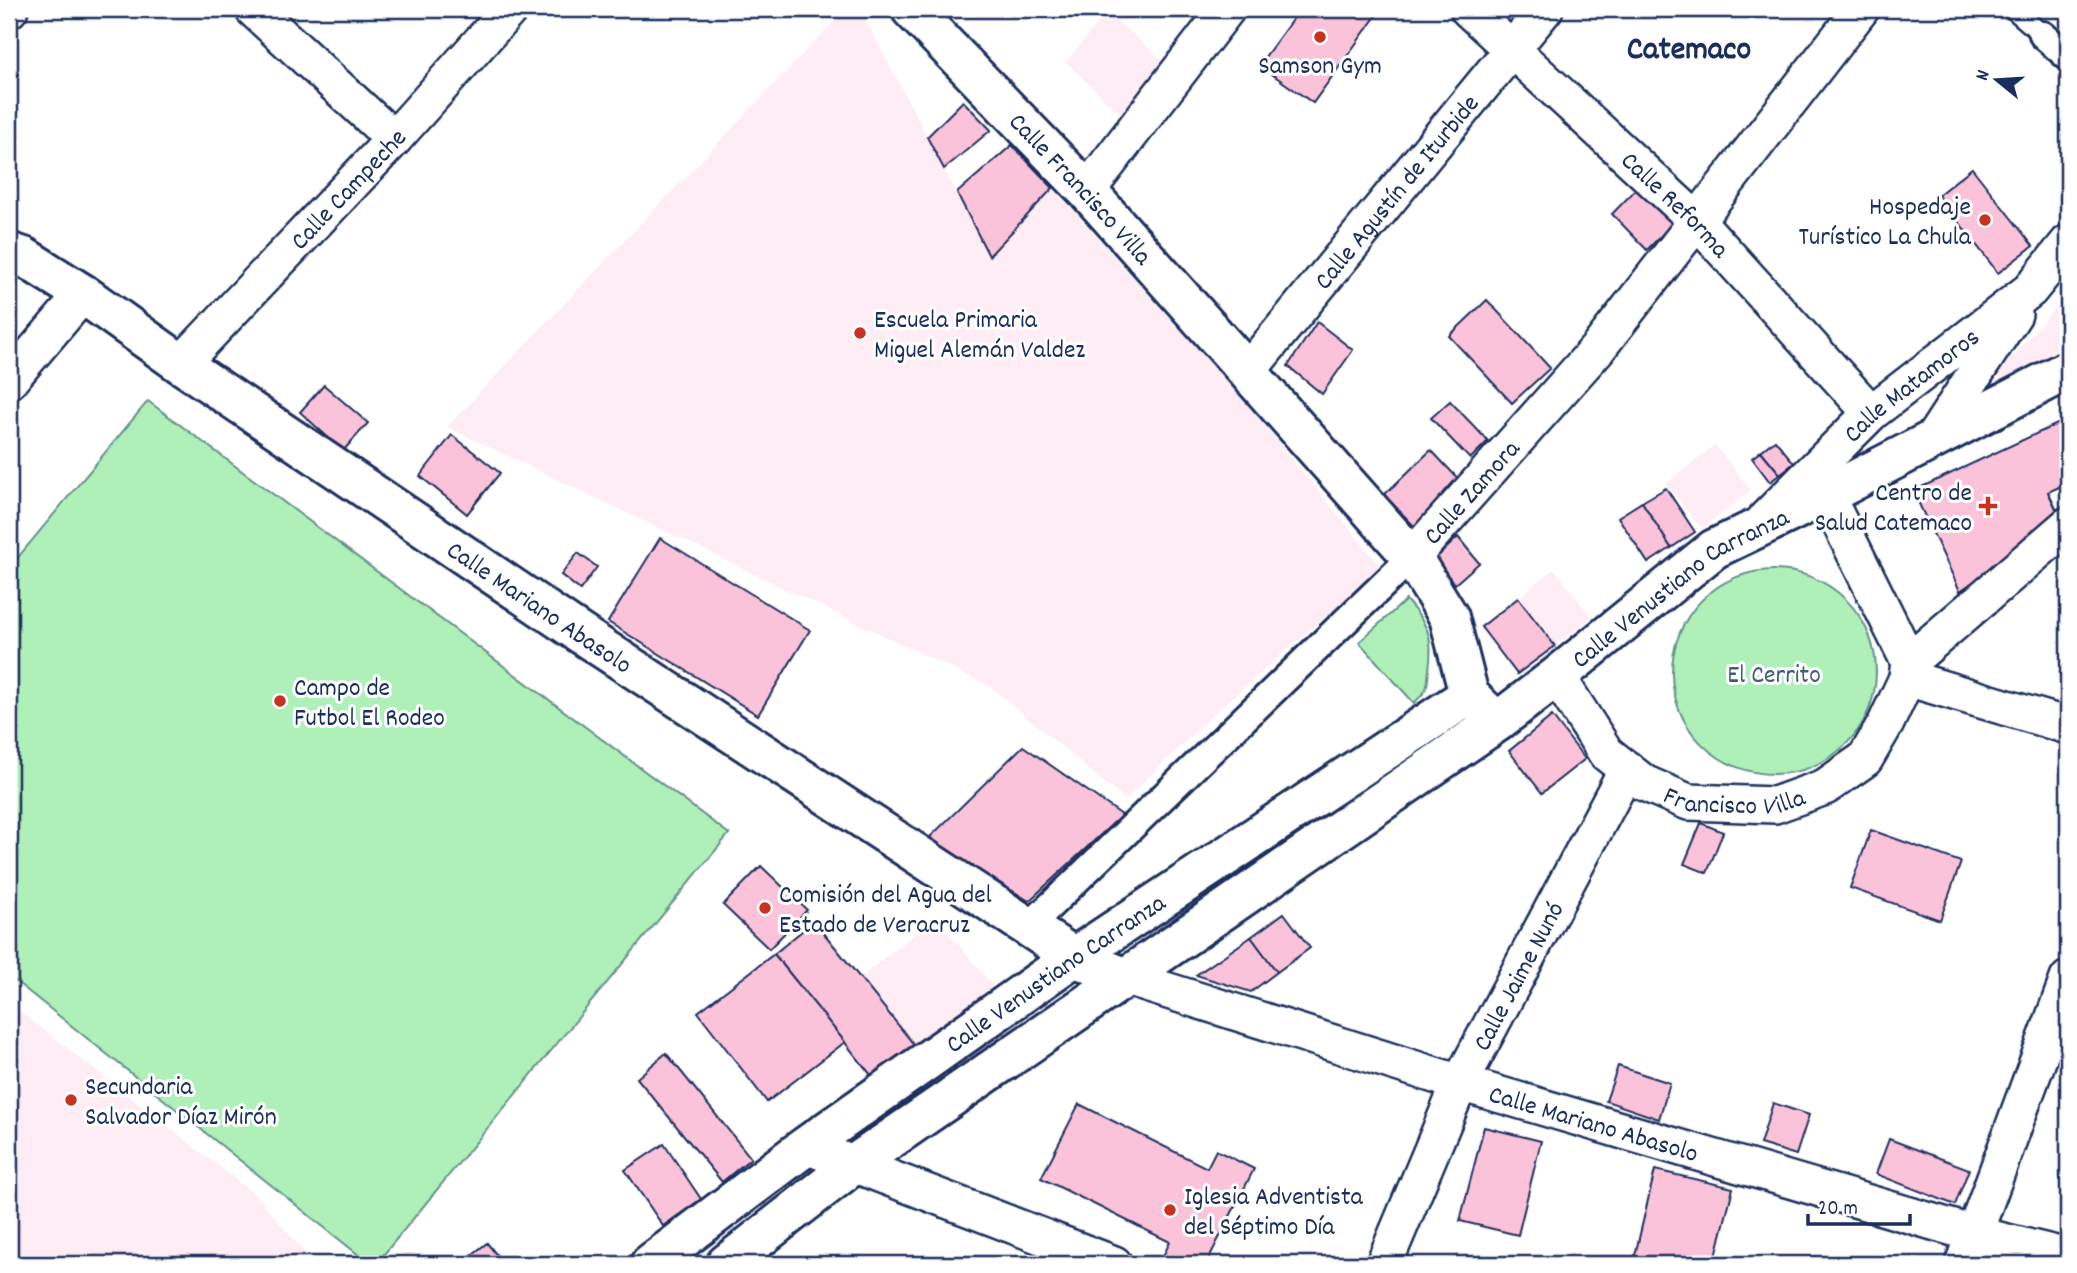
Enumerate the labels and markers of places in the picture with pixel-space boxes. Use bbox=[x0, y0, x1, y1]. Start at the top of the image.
marker: Samson Gym bbox=[1312, 29, 1328, 45]
place label: Samson Gym bbox=[1258, 49, 1382, 86]
place label: Hospedaje Turístico La Chula bbox=[1799, 190, 1972, 257]
marker: Hospedaje Turístico La Chula bbox=[1977, 212, 1993, 228]
place label: Escuela Primaria Miguel Alemán Valdez bbox=[874, 303, 1085, 370]
marker: Escuela Primaria Miguel Alemán Valdez bbox=[852, 325, 868, 341]
place label: Centro de Salud Catemaco bbox=[1815, 476, 1972, 543]
marker: Centro de Salud Catemaco bbox=[1978, 496, 1998, 516]
place label: Campo de Futbol El Rodeo bbox=[294, 671, 445, 738]
marker: Campo de Futbol El Rodeo bbox=[272, 693, 288, 709]
place label: Comisión del Agua del Estado de Veracruz bbox=[779, 878, 992, 945]
marker: Comisión del Agua del Estado de Veracruz bbox=[757, 900, 773, 916]
place label: Secundaria Salvador Díaz Mirón bbox=[85, 1070, 277, 1137]
marker: Secundaria Salvador Díaz Mirón bbox=[63, 1092, 79, 1108]
place label: Iglesia Adventista del Séptimo Día bbox=[1184, 1180, 1364, 1247]
marker: Iglesia Adventista del Séptimo Día bbox=[1162, 1202, 1178, 1218]

